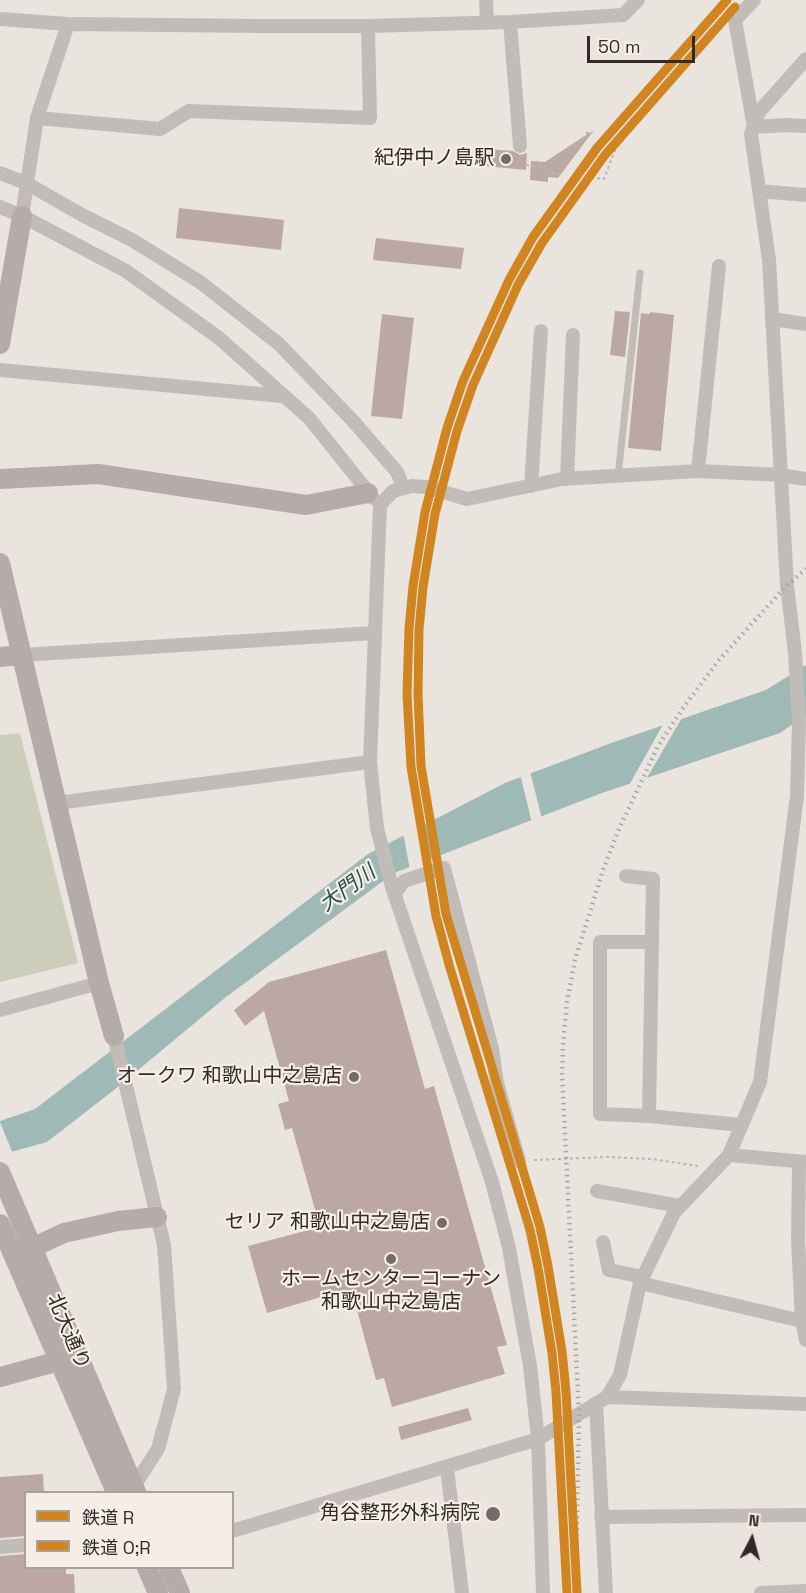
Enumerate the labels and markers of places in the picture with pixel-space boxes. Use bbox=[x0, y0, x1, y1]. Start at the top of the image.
place label: 紀伊中ノ島駅 bbox=[374, 147, 494, 171]
marker: 紀伊中ノ島駅 bbox=[499, 152, 513, 166]
place label: オークワ 和歌山中之島店 bbox=[117, 1065, 342, 1089]
marker: オークワ 和歌山中之島店 bbox=[347, 1070, 361, 1084]
place label: セリア 和歌山中之島店 bbox=[225, 1211, 430, 1235]
marker: セリア 和歌山中之島店 bbox=[435, 1216, 449, 1230]
marker: ホームセンターコーナン 和歌山中之島店 bbox=[384, 1252, 398, 1266]
place label: ホームセンターコーナン 和歌山中之島店 bbox=[281, 1268, 501, 1315]
place label: 角谷整形外科病院 bbox=[320, 1502, 480, 1526]
marker: 角谷整形外科病院 bbox=[484, 1505, 502, 1523]

